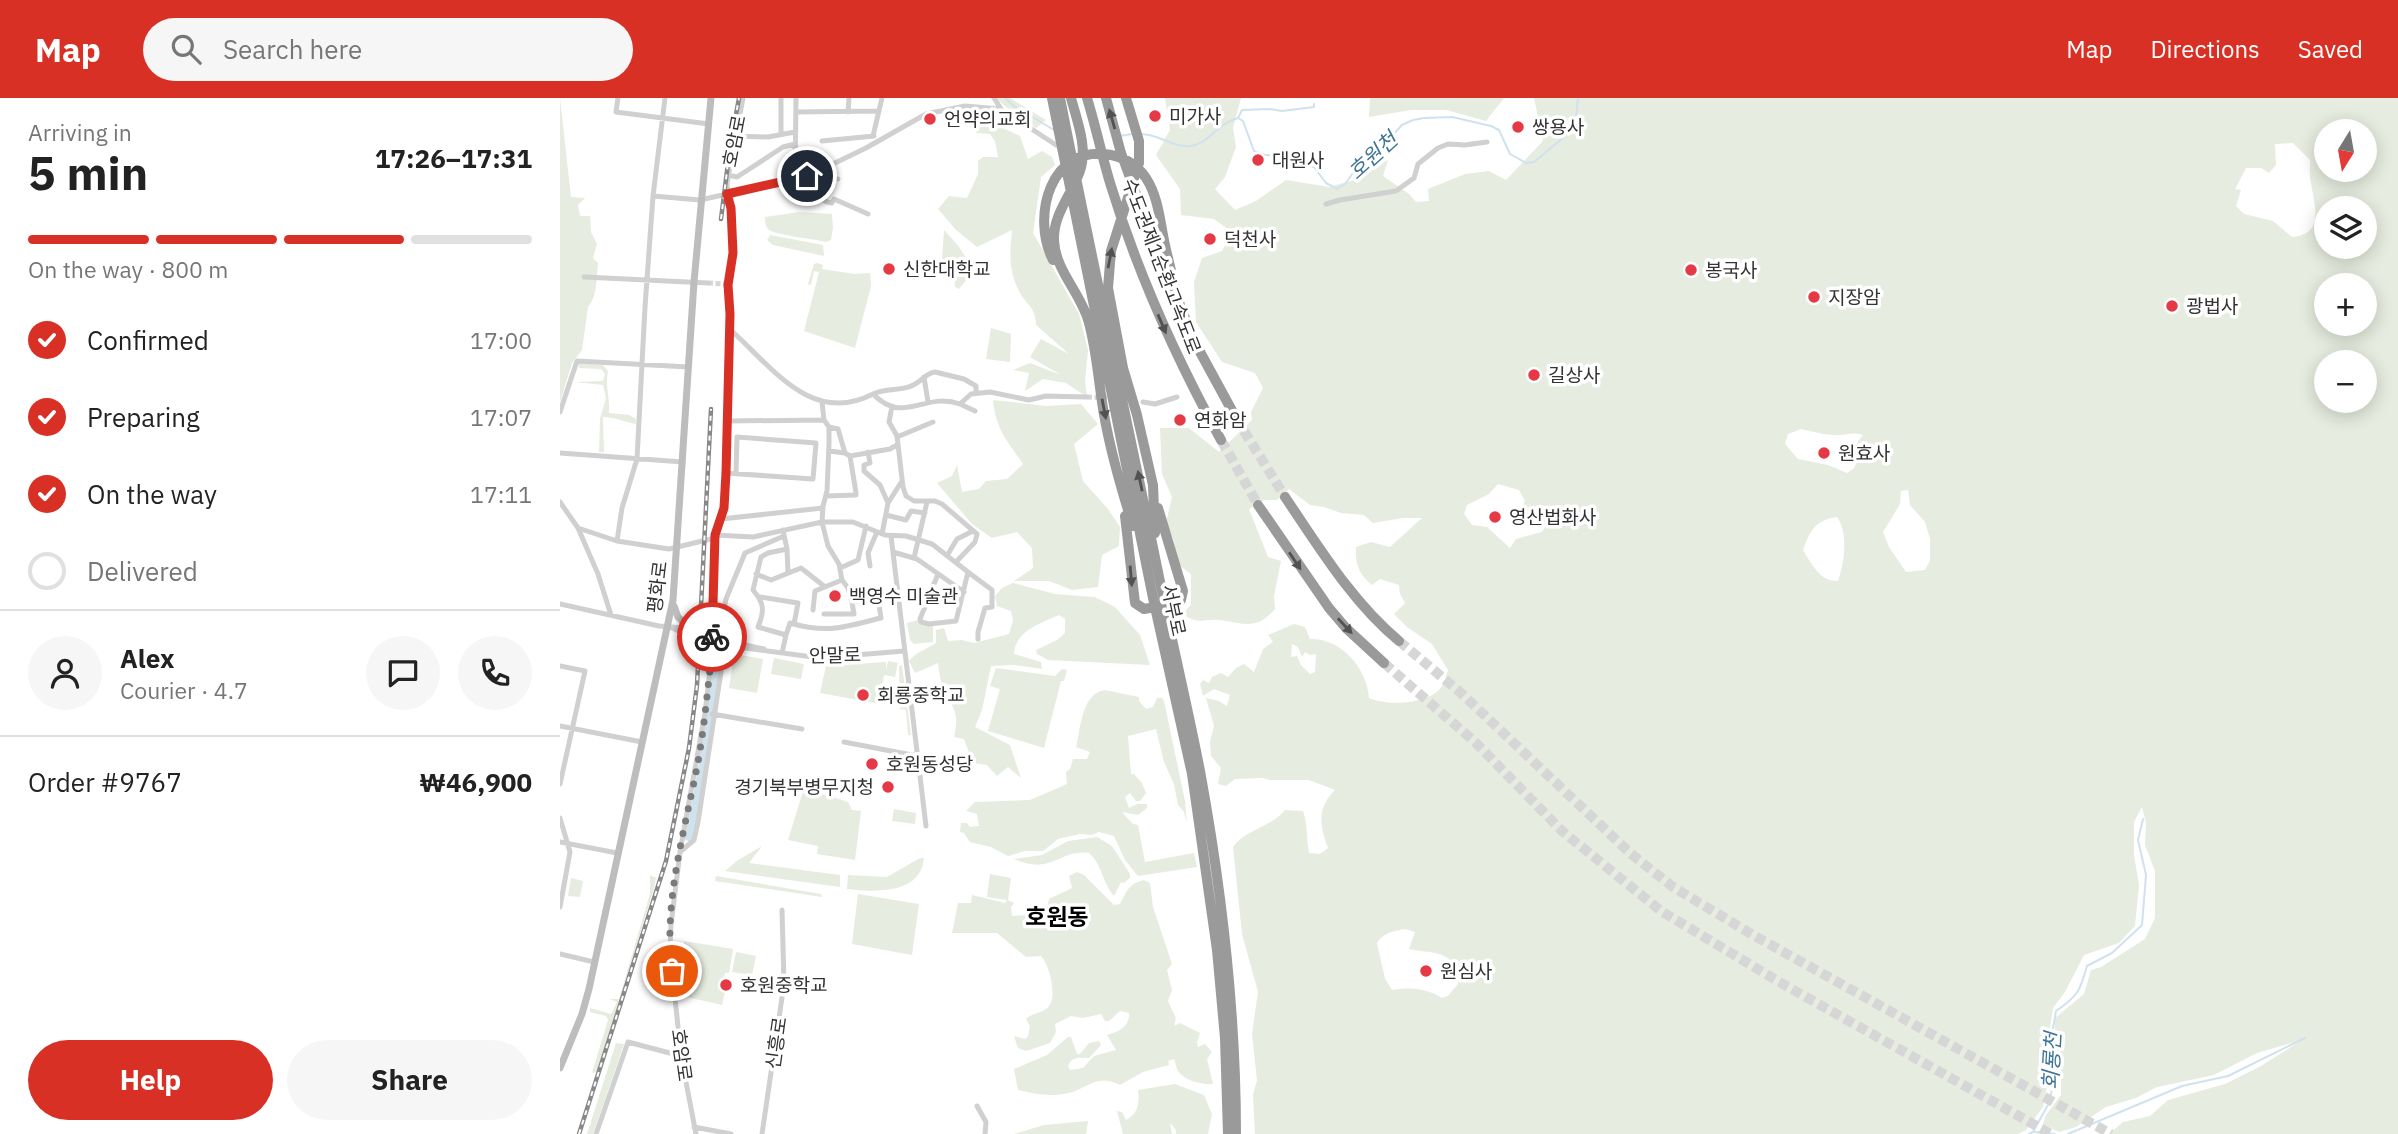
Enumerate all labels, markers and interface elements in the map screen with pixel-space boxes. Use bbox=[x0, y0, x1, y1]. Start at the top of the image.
search box bbox=[143, 18, 633, 81]
text: Map bbox=[35, 28, 101, 71]
icon: search bbox=[167, 30, 205, 68]
text: Search here bbox=[223, 32, 362, 66]
text: Map bbox=[2066, 33, 2112, 65]
text: Directions bbox=[2150, 33, 2260, 65]
text: Saved bbox=[2298, 33, 2363, 65]
place label: 미가사 bbox=[1169, 104, 1221, 128]
place label: 언약의교회 bbox=[944, 107, 1031, 131]
one-way arrow bbox=[1106, 107, 1117, 129]
marker: 미가사 bbox=[1147, 108, 1163, 124]
marker: 언약의교회 bbox=[922, 111, 938, 127]
street label: 호암로 bbox=[717, 113, 751, 169]
place label: 쌍용사 bbox=[1532, 115, 1584, 139]
text: Arriving in bbox=[28, 117, 132, 147]
marker: 쌍용사 bbox=[1510, 119, 1526, 135]
north arrow bbox=[2314, 119, 2376, 182]
map controls bbox=[2314, 119, 2377, 413]
water label: 호원천 bbox=[1341, 124, 1405, 185]
text: 17:26–17:31 bbox=[375, 141, 532, 175]
text: 5 min bbox=[28, 143, 148, 203]
pin bbox=[777, 146, 837, 206]
place label: 대원사 bbox=[1272, 148, 1324, 172]
marker: 대원사 bbox=[1250, 152, 1266, 168]
icon: home bbox=[788, 157, 826, 195]
street label: 수도권제1순환고속도로 bbox=[1117, 175, 1207, 357]
button: layers bbox=[2314, 196, 2377, 259]
place label: 덕천사 bbox=[1224, 227, 1276, 251]
marker: 덕천사 bbox=[1202, 231, 1218, 247]
one-way arrow bbox=[1105, 247, 1116, 269]
text: On the way · 800 m bbox=[28, 254, 228, 284]
place label: 신한대학교 bbox=[903, 257, 990, 281]
place label: 봉국사 bbox=[1705, 258, 1757, 282]
marker: 신한대학교 bbox=[881, 261, 897, 277]
marker: 봉국사 bbox=[1683, 262, 1699, 278]
button: + bbox=[2314, 273, 2377, 336]
place label: 지장암 bbox=[1828, 285, 1881, 309]
marker: 지장암 bbox=[1806, 289, 1822, 305]
place label: 광법사 bbox=[2186, 294, 2238, 318]
marker: 광법사 bbox=[2164, 298, 2180, 314]
one-way arrow bbox=[1157, 313, 1168, 334]
icon: check bbox=[28, 321, 66, 359]
text: Confirmed bbox=[87, 323, 209, 357]
text: 17:00 bbox=[470, 325, 532, 355]
button: − bbox=[2314, 350, 2377, 413]
place label: 길상사 bbox=[1548, 363, 1600, 387]
marker: 길상사 bbox=[1526, 367, 1542, 383]
icon: check bbox=[28, 398, 66, 436]
one-way arrow bbox=[1098, 398, 1109, 420]
text: Preparing bbox=[87, 400, 200, 434]
text: 17:07 bbox=[470, 402, 532, 432]
place label: 연화암 bbox=[1194, 408, 1247, 432]
marker: 연화암 bbox=[1172, 412, 1188, 428]
place label: 원효사 bbox=[1838, 441, 1890, 465]
marker: 원효사 bbox=[1816, 445, 1832, 461]
one-way arrow bbox=[1134, 470, 1145, 492]
icon: check bbox=[28, 475, 66, 513]
text: On the way bbox=[87, 477, 217, 511]
text: 17:11 bbox=[470, 479, 532, 509]
place label: 영산법화사 bbox=[1509, 505, 1596, 529]
marker: 영산법화사 bbox=[1487, 509, 1503, 525]
one-way arrow bbox=[1288, 552, 1302, 570]
text: Delivered bbox=[87, 554, 198, 588]
street label: 평화로 bbox=[642, 560, 672, 614]
one-way arrow bbox=[1126, 566, 1137, 588]
street label: 서부로 bbox=[1157, 582, 1191, 638]
place label: 백영수 미술관 bbox=[849, 584, 958, 608]
marker: 백영수 미술관 bbox=[827, 588, 843, 604]
courier bbox=[677, 602, 747, 672]
one-way arrow bbox=[1336, 617, 1352, 634]
icon: bike bbox=[693, 618, 731, 656]
button: person bbox=[28, 636, 102, 710]
button: chat bbox=[366, 636, 440, 710]
button: phone bbox=[458, 636, 532, 710]
text: Alex bbox=[120, 641, 174, 675]
street label: 안말로 bbox=[809, 643, 861, 667]
text: Courier · 4.7 bbox=[120, 675, 248, 705]
place label: 회룡중학교 bbox=[877, 683, 964, 707]
marker: 회룡중학교 bbox=[855, 687, 871, 703]
place label: 호원동성당 bbox=[886, 752, 973, 776]
marker: 호원동성당 bbox=[864, 756, 880, 772]
text: Order #9767 bbox=[28, 765, 182, 799]
text: ₩46,900 bbox=[419, 765, 532, 799]
place label: 경기북부병무지청 bbox=[734, 775, 874, 799]
marker: 경기북부병무지청 bbox=[880, 779, 896, 795]
district label: 호원동 bbox=[1025, 901, 1089, 931]
pin bbox=[642, 941, 702, 1001]
icon: bag bbox=[653, 952, 691, 990]
place label: 원심사 bbox=[1440, 959, 1492, 983]
marker: 원심사 bbox=[1418, 963, 1434, 979]
place label: 호원중학교 bbox=[740, 973, 827, 997]
marker: 호원중학교 bbox=[718, 977, 734, 993]
street label: 신흥로 bbox=[760, 1015, 792, 1071]
street label: 호암로 bbox=[666, 1027, 698, 1083]
water label: 회룡천 bbox=[2036, 1029, 2067, 1091]
button: Help bbox=[28, 1040, 273, 1120]
button: Share bbox=[287, 1040, 532, 1120]

